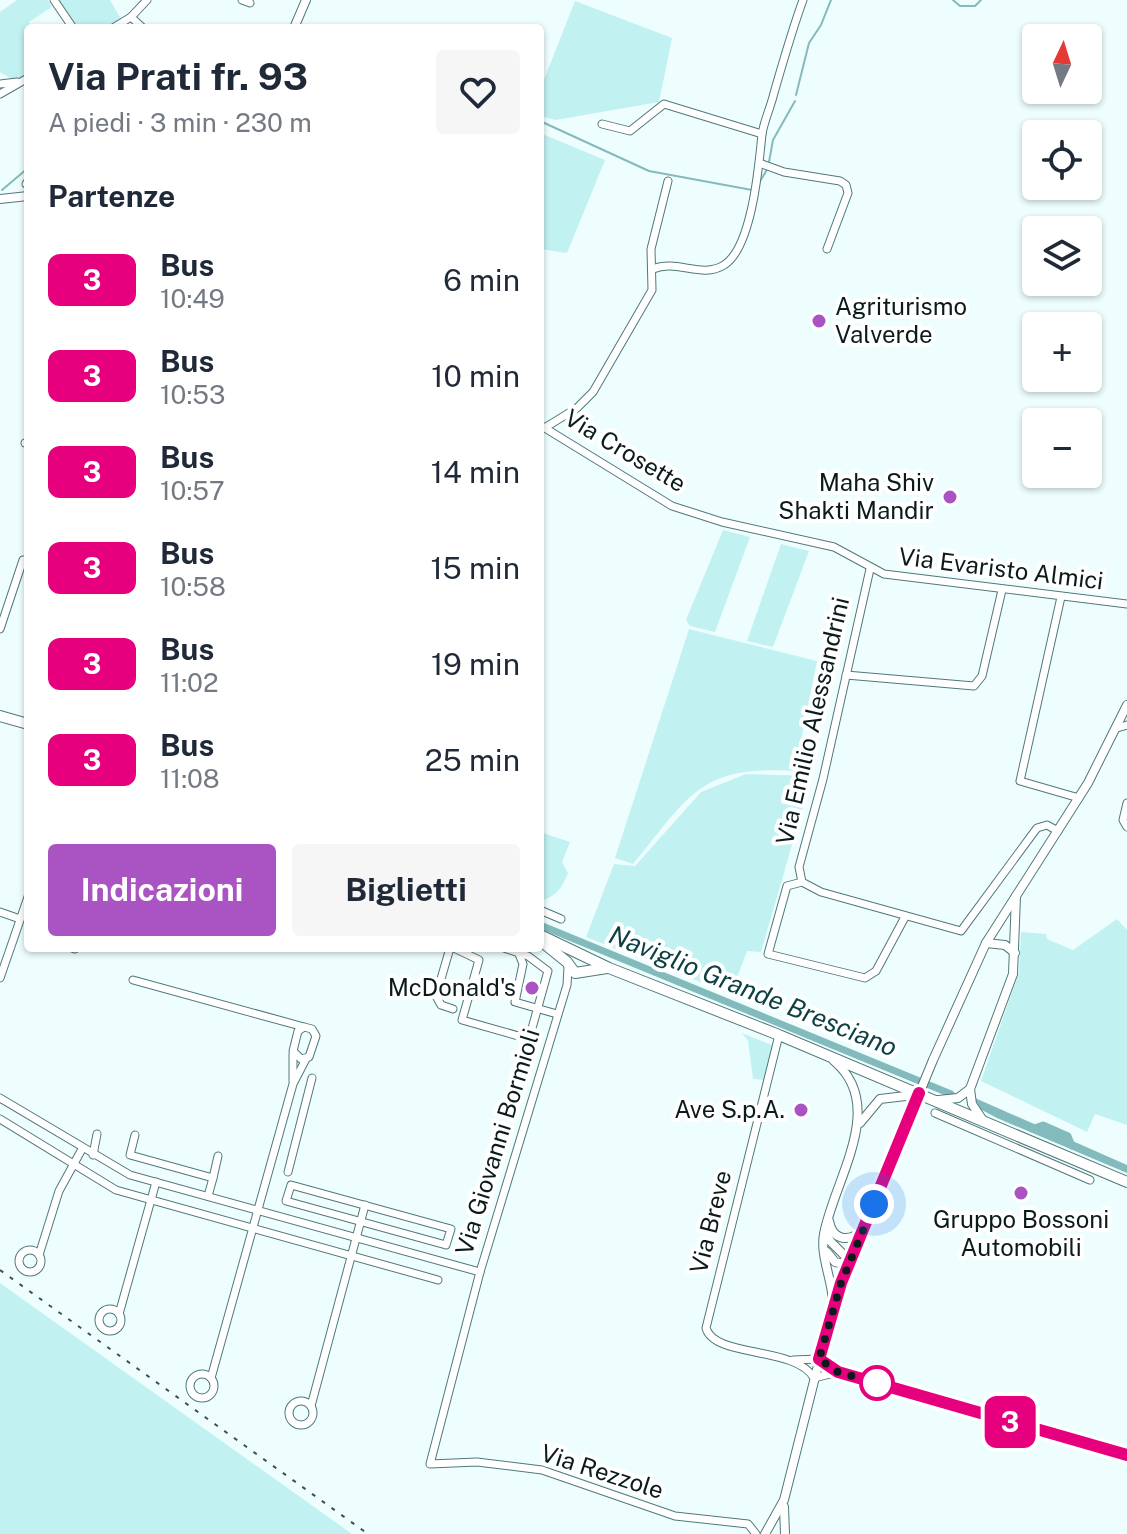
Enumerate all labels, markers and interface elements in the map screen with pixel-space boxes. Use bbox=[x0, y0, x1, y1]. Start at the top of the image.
north arrow bbox=[1022, 24, 1102, 104]
map controls bbox=[1022, 24, 1102, 488]
button: heart bbox=[436, 50, 520, 134]
text: Via Prati fr. 93 bbox=[48, 54, 308, 99]
text: A piedi · 3 min · 230 m bbox=[48, 107, 312, 138]
button: locate bbox=[1022, 120, 1102, 200]
text: Partenze bbox=[48, 178, 175, 214]
button: layers bbox=[1022, 216, 1102, 296]
text: Bus bbox=[160, 247, 214, 283]
text: 6 min bbox=[443, 262, 520, 298]
text: 3 bbox=[83, 263, 101, 296]
text: 10:49 bbox=[160, 283, 225, 314]
place label: Agriturismo Valverde bbox=[835, 292, 967, 348]
marker: Agriturismo Valverde bbox=[810, 312, 828, 330]
button: + bbox=[1022, 312, 1102, 392]
text: Bus bbox=[160, 343, 214, 379]
text: 10 min bbox=[431, 358, 520, 394]
text: 3 bbox=[83, 359, 101, 392]
text: 10:53 bbox=[160, 379, 225, 410]
street label: Via Crosette bbox=[560, 403, 691, 497]
button: − bbox=[1022, 408, 1102, 488]
text: Bus bbox=[160, 439, 214, 475]
text: 14 min bbox=[431, 454, 520, 490]
text: 3 bbox=[83, 455, 101, 488]
place label: Maha Shiv Shakti Mandir bbox=[778, 468, 934, 524]
text: 10:57 bbox=[160, 475, 225, 506]
marker: Maha Shiv Shakti Mandir bbox=[941, 488, 959, 506]
text: Bus bbox=[160, 535, 214, 571]
street label: Via Evaristo Almici bbox=[897, 542, 1105, 594]
text: 15 min bbox=[430, 550, 520, 586]
text: 3 bbox=[83, 551, 101, 584]
text: 10:58 bbox=[160, 571, 226, 602]
street label: Via Emilio Alessandrini bbox=[770, 594, 854, 847]
text: Bus bbox=[160, 631, 214, 667]
text: 19 min bbox=[431, 646, 520, 682]
text: 3 bbox=[83, 647, 101, 680]
text: 11:02 bbox=[160, 667, 218, 698]
text: Bus bbox=[160, 727, 214, 763]
text: 25 min bbox=[425, 742, 520, 778]
text: 3 bbox=[83, 743, 101, 776]
text: 11:08 bbox=[160, 763, 220, 794]
button: Indicazioni bbox=[48, 844, 276, 936]
button: Biglietti bbox=[292, 844, 520, 936]
water label: Naviglio Grande Bresciano bbox=[605, 919, 902, 1063]
place label: McDonald's bbox=[388, 973, 516, 1001]
marker: McDonald's bbox=[523, 979, 541, 997]
street label: Via Giovanni Bormioli bbox=[449, 1025, 545, 1258]
place label: Ave S.p.A. bbox=[674, 1095, 785, 1123]
marker: Ave S.p.A. bbox=[792, 1101, 810, 1119]
street label: Via Breve bbox=[684, 1167, 736, 1276]
your location bbox=[854, 1184, 894, 1224]
marker: Gruppo Bossoni Automobili bbox=[1012, 1184, 1030, 1202]
place label: Gruppo Bossoni Automobili bbox=[933, 1205, 1109, 1261]
unlabelled marker bbox=[860, 1366, 894, 1400]
line badge: 3 bbox=[984, 1396, 1036, 1448]
text: 3 bbox=[1001, 1405, 1019, 1438]
street label: Via Rezzole bbox=[537, 1438, 667, 1504]

